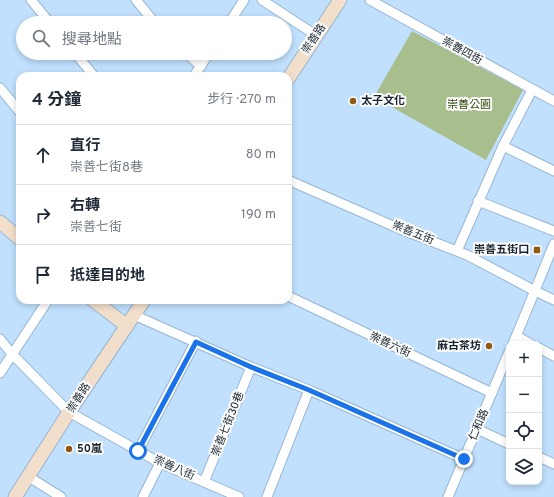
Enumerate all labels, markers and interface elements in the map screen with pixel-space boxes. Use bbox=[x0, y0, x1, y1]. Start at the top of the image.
search box bbox=[16, 16, 292, 60]
street label: 崇善路 bbox=[299, 21, 329, 57]
icon: search bbox=[30, 27, 52, 49]
text: 搜尋地點 bbox=[62, 31, 122, 50]
street label: 崇善四街 bbox=[439, 34, 485, 68]
text: 4 分鐘 bbox=[32, 90, 81, 112]
text: 步行 · 270 m bbox=[207, 92, 276, 108]
place label: 太子文化 bbox=[361, 94, 405, 108]
marker: 太子文化 bbox=[348, 96, 358, 106]
park label: 崇善公園 bbox=[447, 98, 491, 112]
text: 直行 bbox=[70, 137, 100, 156]
icon: ahead bbox=[32, 144, 54, 166]
text: 80 m bbox=[246, 147, 276, 163]
text: 崇善七街8巷 bbox=[70, 160, 143, 176]
text: 右轉 bbox=[70, 197, 100, 216]
icon: right bbox=[32, 204, 54, 226]
text: 190 m bbox=[241, 207, 276, 223]
street label: 崇善五街 bbox=[390, 218, 436, 248]
text: 崇善七街 bbox=[70, 220, 122, 236]
place label: 崇善五街口 bbox=[474, 243, 529, 257]
marker: 崇善五街口 bbox=[532, 245, 542, 255]
icon: arrive bbox=[32, 264, 54, 286]
text: 抵達目的地 bbox=[70, 267, 145, 286]
street label: 崇善六街 bbox=[367, 329, 413, 361]
place label: 麻古茶坊 bbox=[437, 339, 481, 353]
marker: 麻古茶坊 bbox=[484, 341, 494, 351]
map controls bbox=[506, 341, 542, 485]
button: + bbox=[506, 341, 542, 377]
button: − bbox=[506, 377, 542, 413]
street label: 崇善路 bbox=[64, 380, 94, 416]
street label: 崇善七街30巷 bbox=[209, 390, 247, 458]
street label: 仁和路 bbox=[466, 407, 492, 443]
button: locate bbox=[506, 413, 542, 449]
place label: 50嵐 bbox=[77, 442, 102, 456]
route start bbox=[129, 442, 147, 460]
marker: 50嵐 bbox=[64, 444, 74, 454]
button: layers bbox=[506, 449, 542, 485]
route end bbox=[455, 450, 473, 468]
street label: 崇善八街 bbox=[151, 453, 197, 483]

